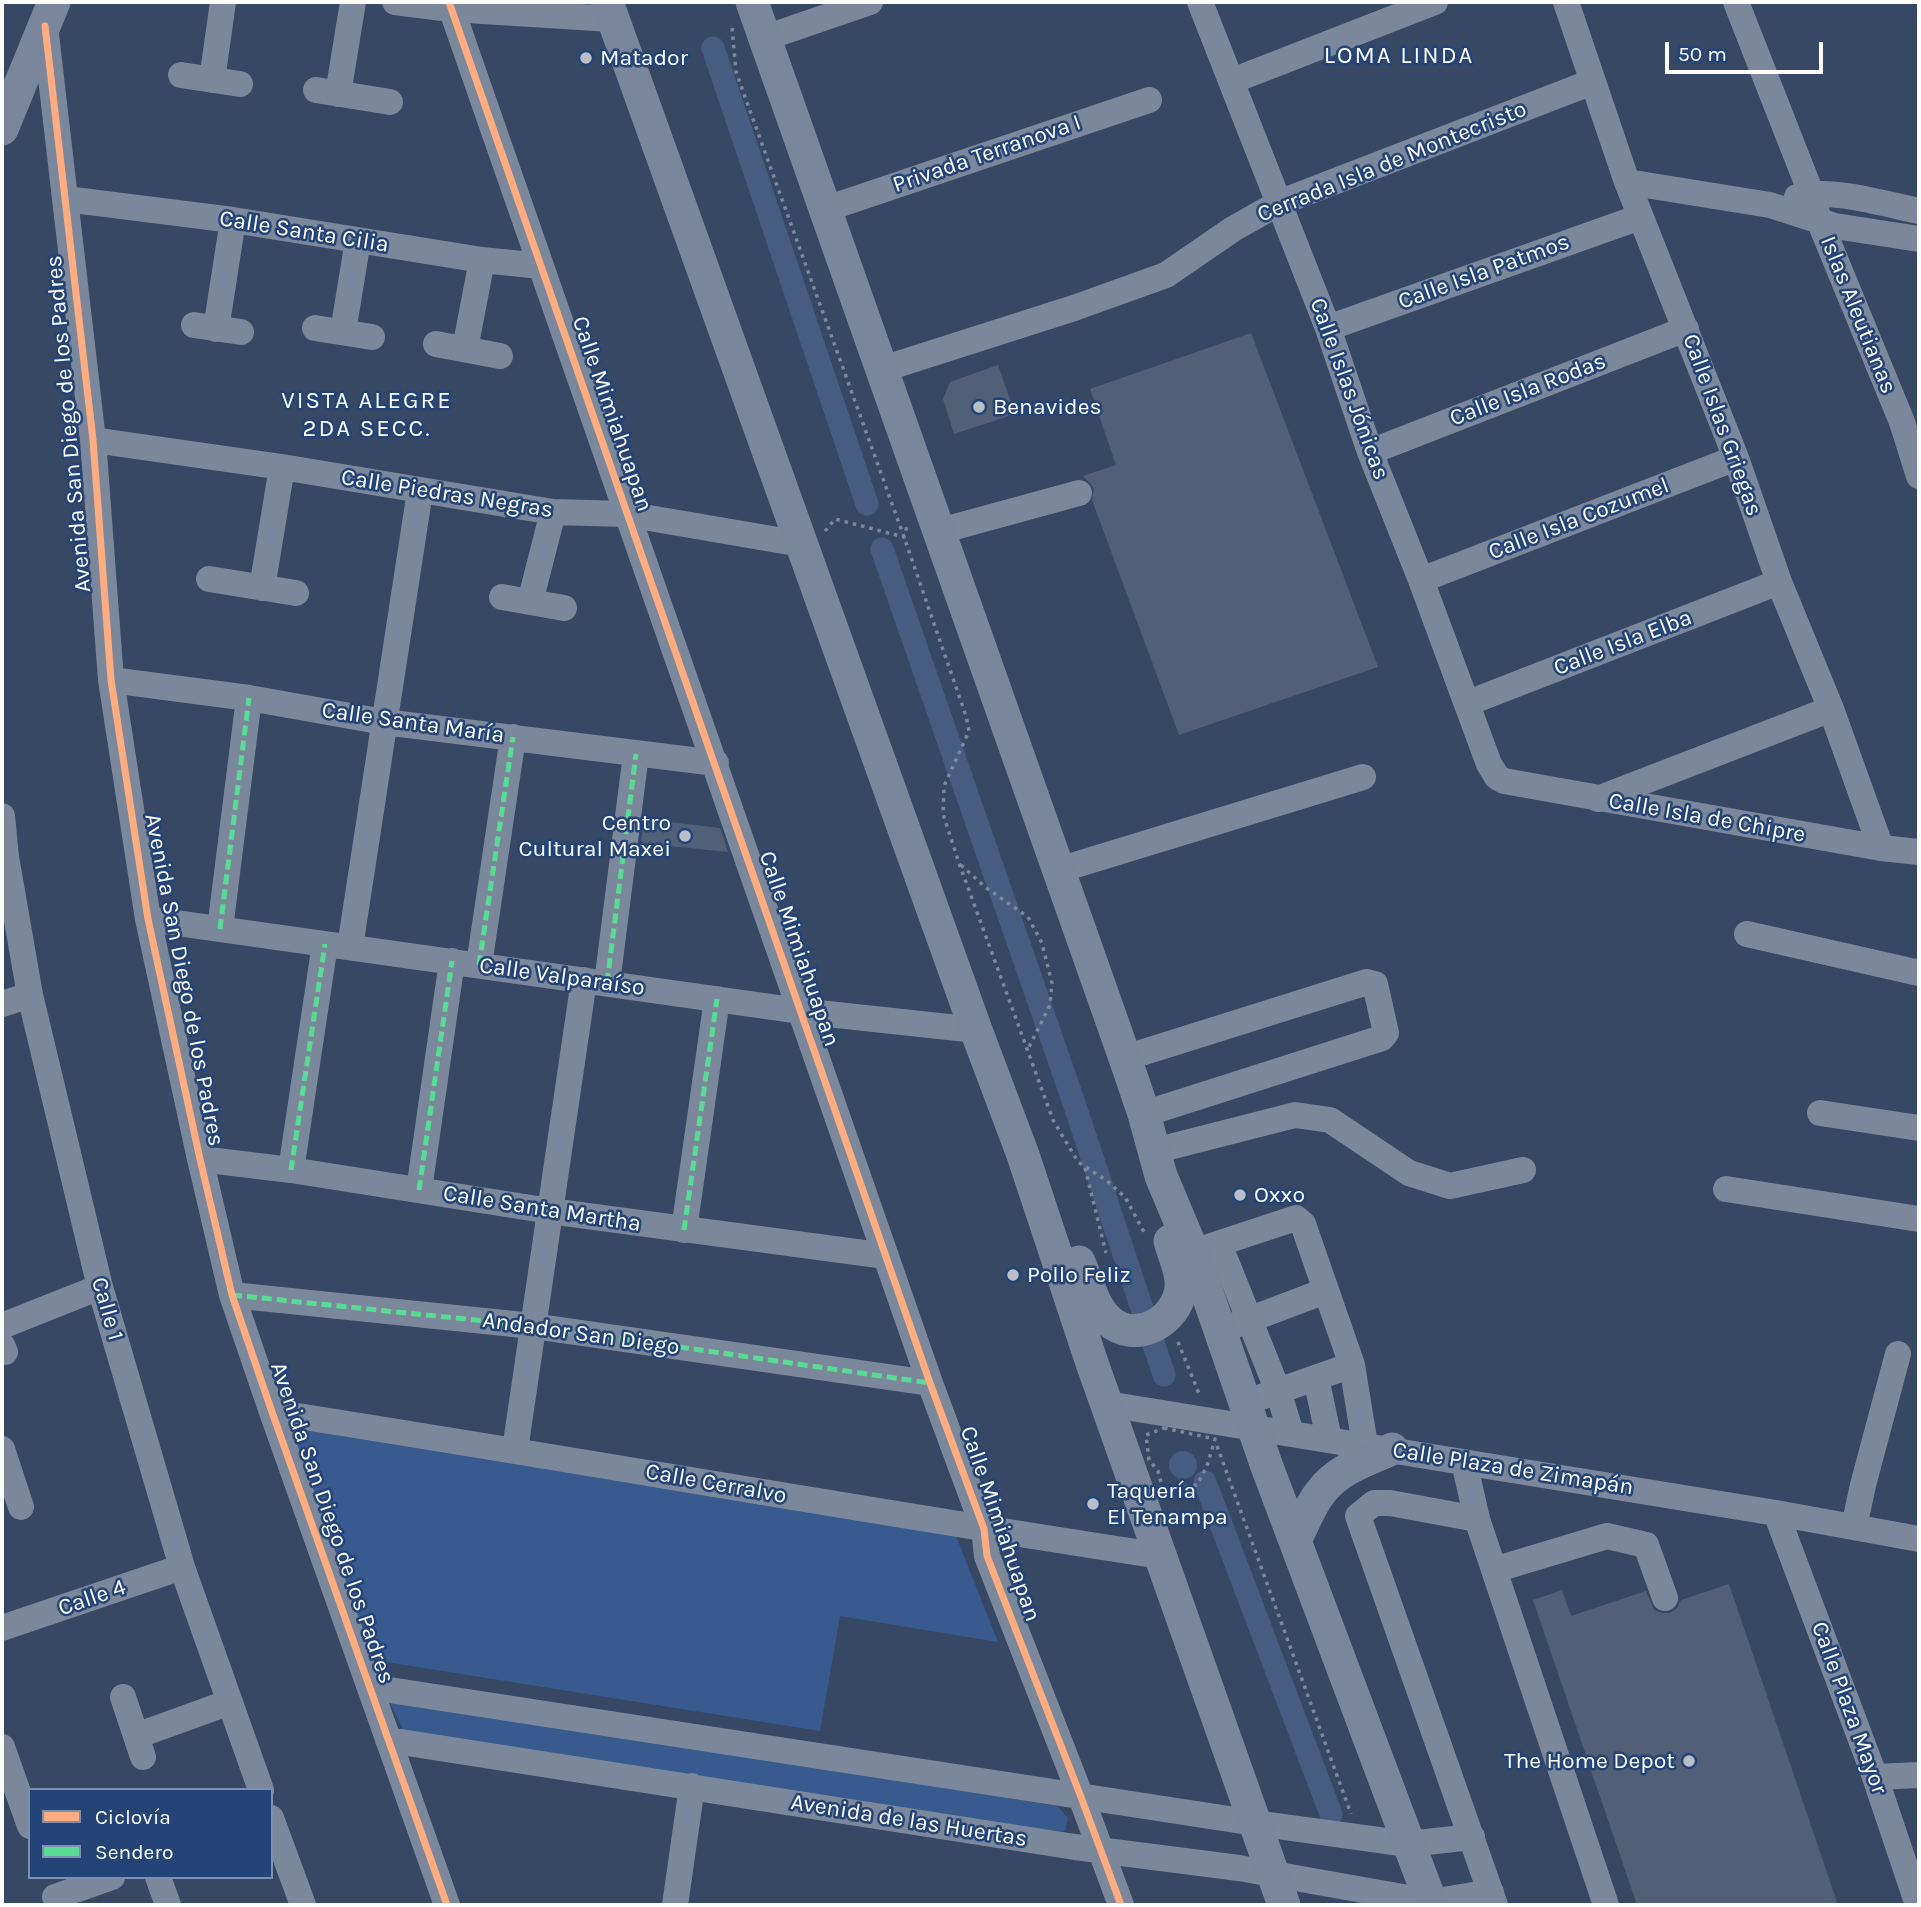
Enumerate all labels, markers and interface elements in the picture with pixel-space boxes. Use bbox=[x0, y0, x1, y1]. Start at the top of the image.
scale bar bbox=[1669, 28, 1826, 72]
district label: LOMA LINDA bbox=[1325, 42, 1473, 70]
text: 50 m bbox=[1678, 42, 1727, 66]
place label: Matador bbox=[600, 44, 688, 72]
marker: Matador bbox=[578, 50, 594, 66]
street label: Cerrada Isla de Montecristo bbox=[1253, 95, 1531, 229]
street label: Privada Terranova I bbox=[889, 109, 1085, 199]
street label: Calle Santa Cilia bbox=[217, 205, 391, 259]
street label: Calle Isla Patmos bbox=[1395, 228, 1573, 316]
street label: Islas Aleutianas bbox=[1814, 232, 1902, 398]
street label: Avenida San Diego de los Padres bbox=[41, 254, 97, 594]
street label: Calle Islas Jónicas bbox=[1303, 294, 1395, 484]
street label: Calle Mimiahuapan bbox=[566, 313, 658, 515]
street label: Calle Islas Griegas bbox=[1676, 330, 1768, 520]
street label: Calle Isla Rodas bbox=[1446, 348, 1610, 432]
district label: VISTA ALEGRE 2DA SECC. bbox=[283, 387, 451, 443]
place label: Benavides bbox=[993, 393, 1102, 421]
marker: Benavides bbox=[971, 399, 987, 415]
street label: Calle Piedras Negras bbox=[339, 464, 555, 524]
street label: Calle Isla Cozumel bbox=[1485, 472, 1673, 566]
street label: Calle Isla Elba bbox=[1550, 604, 1696, 682]
street label: Calle Santa María bbox=[320, 697, 506, 749]
street label: Calle Isla de Chipre bbox=[1606, 787, 1808, 849]
place label: Centro Cultural Maxei bbox=[519, 809, 671, 863]
street label: Avenida San Diego de los Padres bbox=[138, 811, 230, 1149]
marker: Centro Cultural Maxei bbox=[677, 828, 693, 844]
street label: Calle Mimiahuapan bbox=[753, 848, 845, 1050]
street label: Calle Valparaíso bbox=[477, 952, 647, 1002]
street label: Calle Santa Martha bbox=[441, 1180, 643, 1238]
place label: Oxxo bbox=[1254, 1181, 1305, 1209]
marker: Oxxo bbox=[1232, 1187, 1248, 1203]
place label: Pollo Feliz bbox=[1027, 1261, 1131, 1289]
marker: Pollo Feliz bbox=[1005, 1267, 1021, 1283]
street label: Calle 1 bbox=[85, 1274, 129, 1344]
street label: Andador San Diego bbox=[481, 1307, 681, 1361]
street label: Avenida San Diego de los Padres bbox=[264, 1359, 400, 1687]
street label: Calle Mimiahuapan bbox=[954, 1423, 1046, 1625]
street label: Calle Plaza de Zimapán bbox=[1391, 1436, 1635, 1502]
street label: Calle Cerralvo bbox=[643, 1458, 789, 1510]
place label: Taquería El Tenampa bbox=[1107, 1477, 1228, 1531]
marker: Taquería El Tenampa bbox=[1085, 1496, 1101, 1512]
street label: Calle 4 bbox=[55, 1574, 129, 1622]
street label: Calle Plaza Mayor bbox=[1805, 1618, 1893, 1798]
place label: The Home Depot bbox=[1504, 1747, 1675, 1775]
marker: The Home Depot bbox=[1681, 1753, 1697, 1769]
legend bbox=[28, 1788, 273, 1879]
street label: Avenida de las Huertas bbox=[789, 1789, 1029, 1853]
text: Ciclovía bbox=[95, 1805, 171, 1829]
text: Sendero bbox=[95, 1840, 173, 1864]

